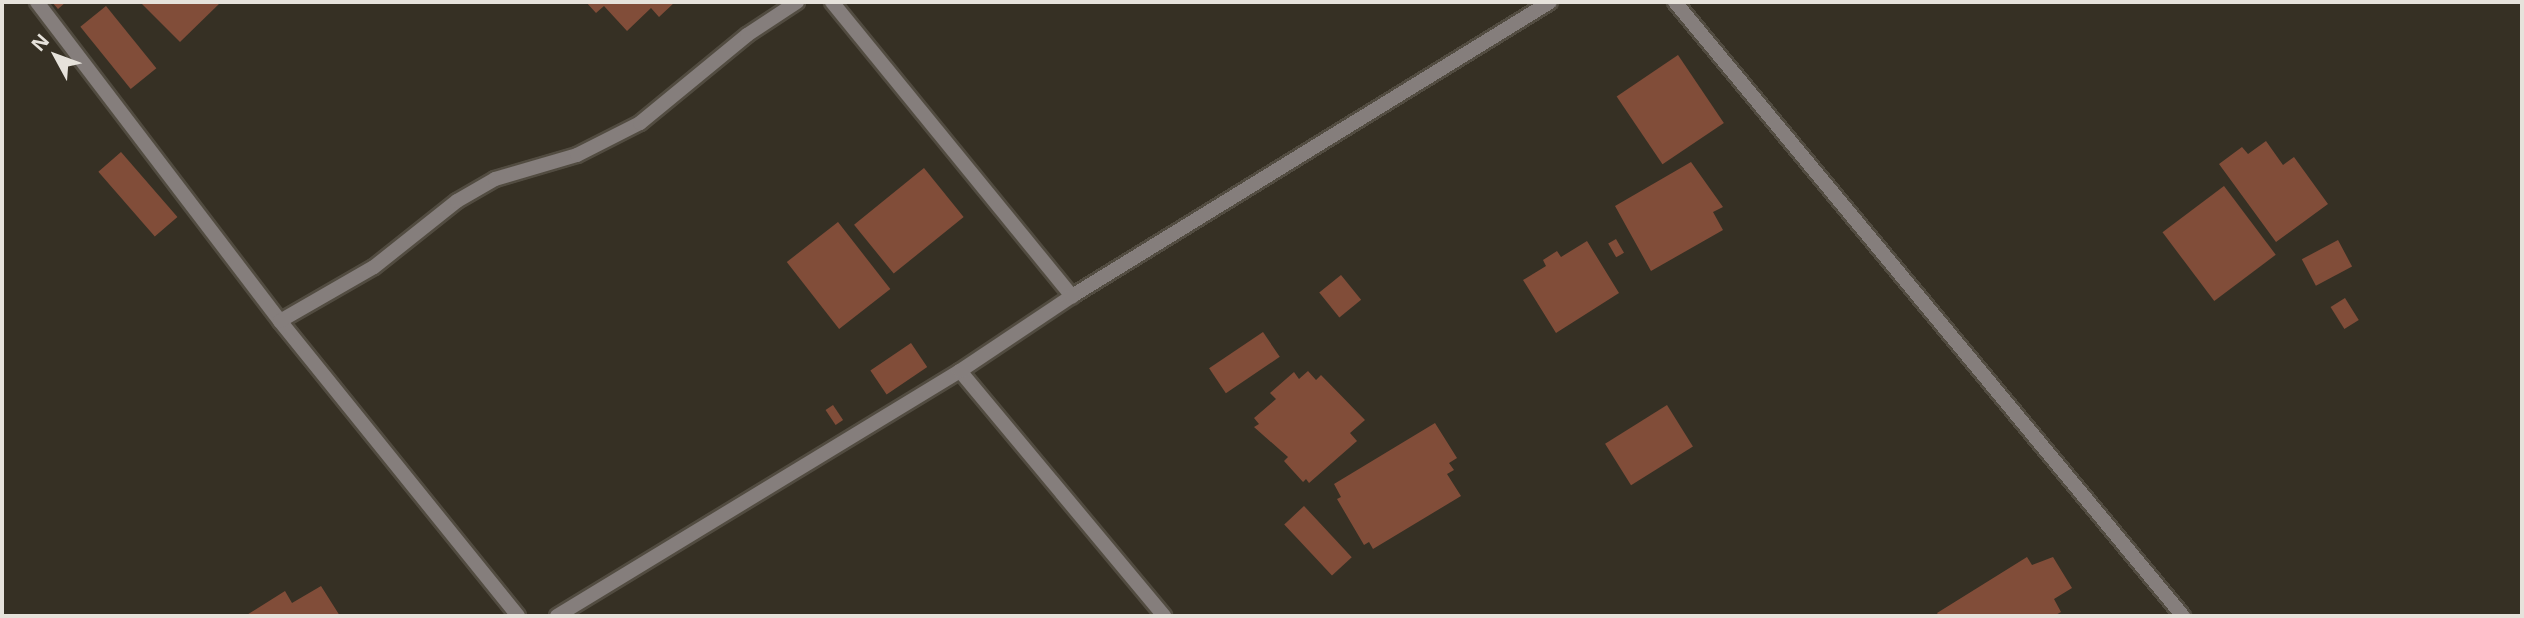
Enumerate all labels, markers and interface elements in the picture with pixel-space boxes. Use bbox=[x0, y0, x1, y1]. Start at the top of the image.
north arrow bbox=[21, 21, 91, 91]
text: N bbox=[25, 28, 55, 57]

